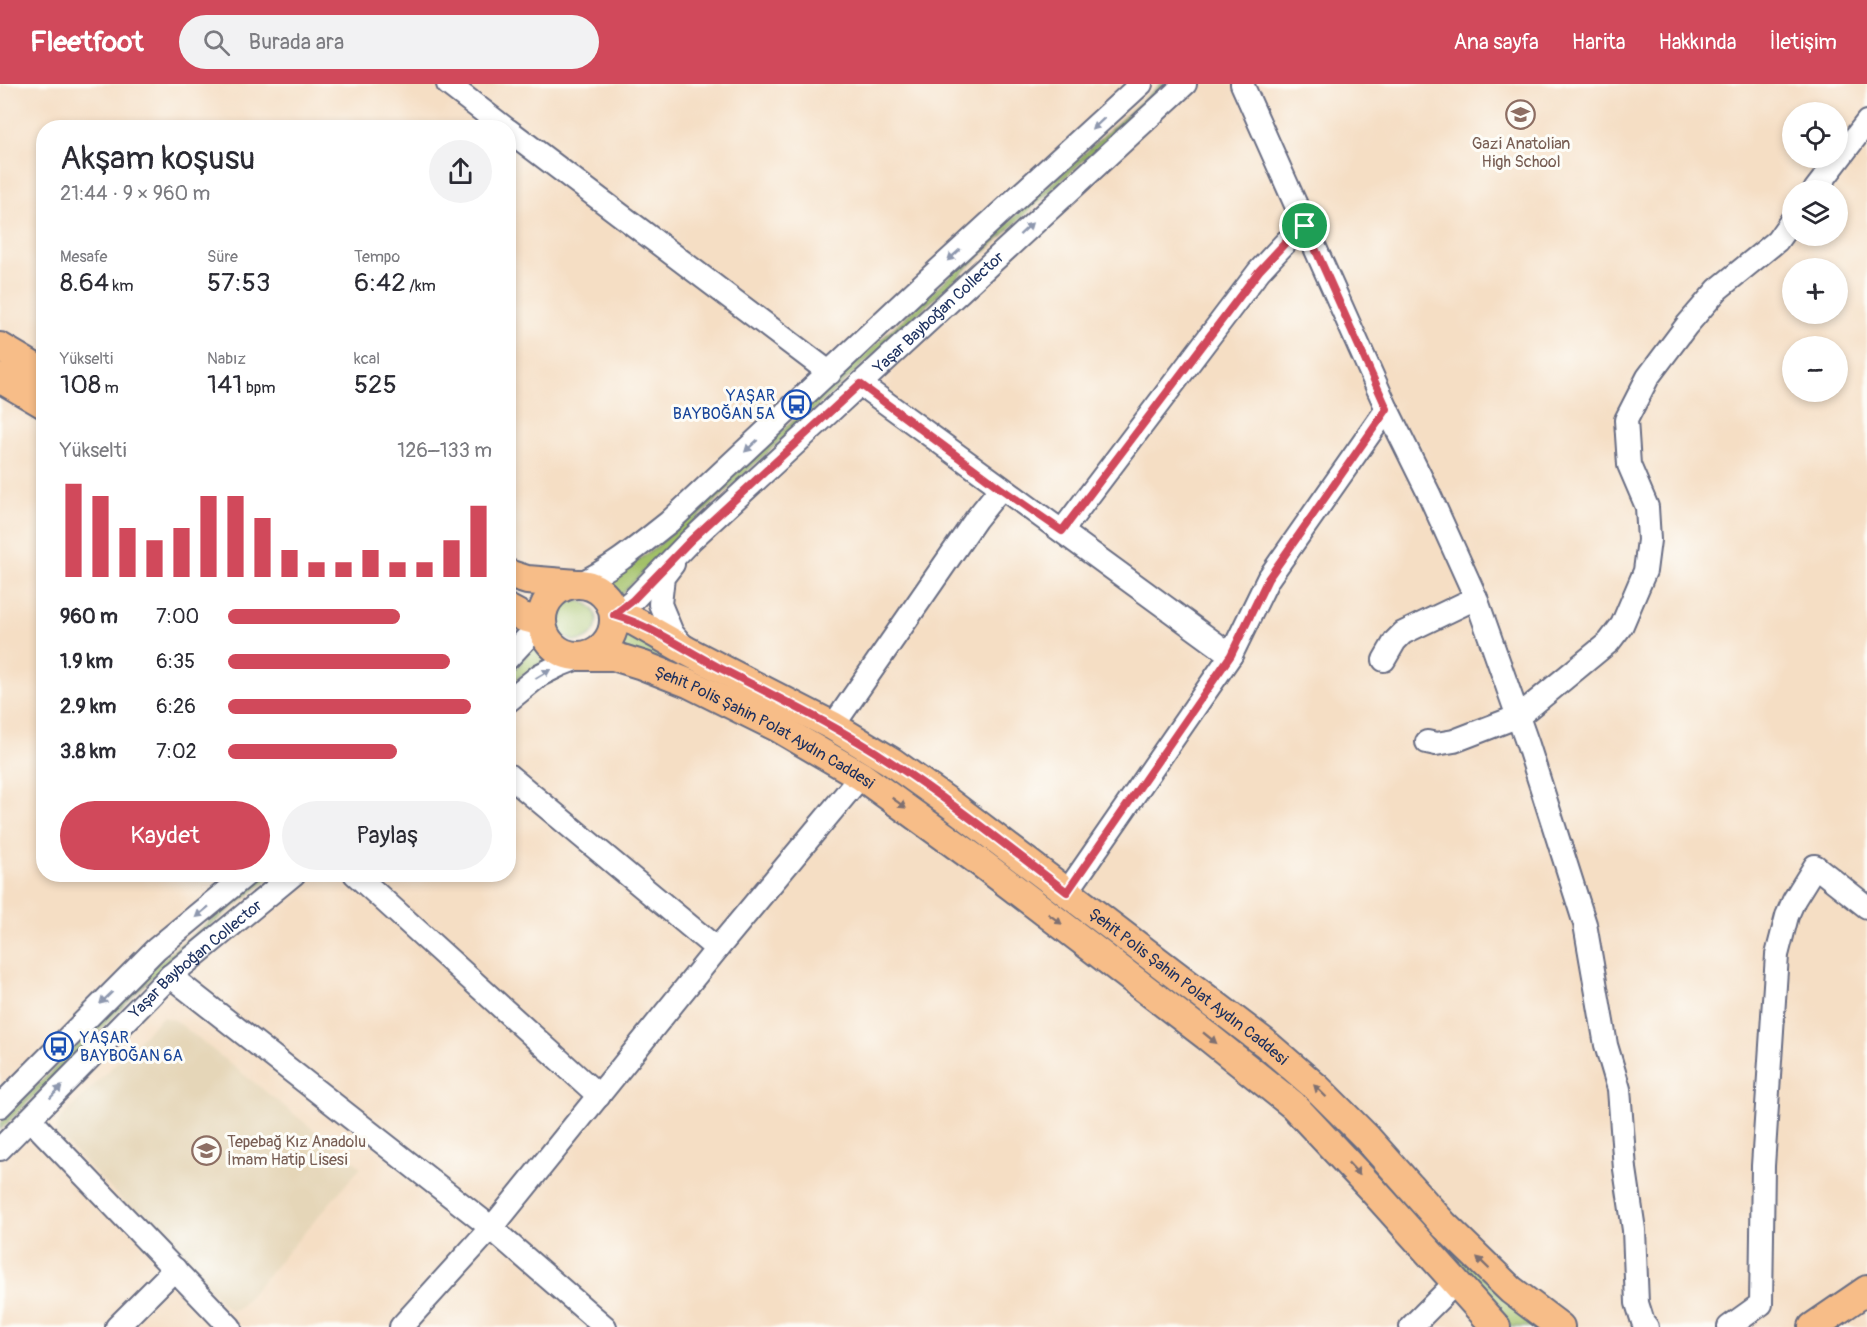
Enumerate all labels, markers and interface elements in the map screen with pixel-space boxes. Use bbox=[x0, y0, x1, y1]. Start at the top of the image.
search box bbox=[179, 15, 599, 69]
text: Fleetfoot bbox=[30, 25, 143, 60]
icon: search bbox=[200, 26, 233, 59]
text: Burada ara bbox=[248, 28, 344, 56]
text: Ana sayfa bbox=[1453, 29, 1539, 56]
text: Harita bbox=[1572, 29, 1625, 56]
text: Hakkında bbox=[1658, 29, 1737, 56]
text: İletişim bbox=[1770, 29, 1837, 56]
school or university icon: Gazi Anatolian High School bbox=[1505, 99, 1537, 131]
map controls bbox=[1782, 102, 1848, 402]
button: locate bbox=[1782, 102, 1848, 168]
one-way arrow bbox=[1091, 117, 1106, 130]
place label: Gazi Anatolian High School bbox=[1472, 134, 1570, 172]
text: Akşam koşusu bbox=[60, 138, 255, 179]
button: share bbox=[429, 140, 492, 203]
button: layers bbox=[1782, 180, 1848, 246]
text: 21:44 · 9 × 960 m bbox=[60, 181, 210, 206]
pin bbox=[1279, 200, 1330, 251]
icon: arrive bbox=[1288, 209, 1321, 242]
one-way arrow bbox=[1019, 222, 1034, 236]
text: Mesafe bbox=[60, 247, 107, 267]
text: Süre bbox=[207, 247, 238, 267]
text: Tempo bbox=[354, 247, 400, 267]
street label: Yaşar Bayboğan Collector bbox=[869, 247, 1008, 378]
one-way arrow bbox=[948, 248, 962, 262]
button: + bbox=[1782, 258, 1848, 324]
text: 8.64 bbox=[60, 267, 109, 299]
text: 57:53 bbox=[207, 267, 270, 299]
text: 6:42 bbox=[354, 267, 406, 299]
text: km bbox=[109, 276, 133, 296]
text: /km bbox=[406, 276, 436, 296]
button: − bbox=[1782, 336, 1848, 402]
text: Yükselti bbox=[60, 349, 113, 369]
text: Nabız bbox=[207, 349, 246, 369]
text: kcal bbox=[354, 349, 380, 369]
text: 108 bbox=[60, 369, 101, 401]
text: 141 bbox=[207, 369, 242, 401]
text: 525 bbox=[354, 369, 397, 401]
text: m bbox=[101, 378, 119, 398]
text: bpm bbox=[242, 378, 276, 398]
place label: YAŞAR BAYBOĞAN 5A bbox=[673, 386, 775, 424]
bus stop icon: YAŞAR BAYBOĞAN 5A bbox=[780, 388, 812, 420]
text: Yükselti bbox=[60, 438, 127, 463]
text: 126–133 m bbox=[397, 438, 492, 463]
one-way arrow bbox=[743, 439, 758, 453]
text: 960 m bbox=[60, 604, 118, 629]
text: 7:00 bbox=[156, 604, 199, 629]
text: 1.9 km bbox=[60, 649, 113, 674]
text: 6:35 bbox=[156, 649, 195, 674]
street label: Şehit Polis Şahin Polat Aydın Caddesi bbox=[652, 662, 879, 794]
one-way arrow bbox=[535, 669, 551, 680]
text: 2.9 km bbox=[60, 694, 116, 719]
text: 6:26 bbox=[156, 694, 196, 719]
text: 3.8 km bbox=[60, 739, 116, 764]
text: 7:02 bbox=[156, 739, 197, 764]
one-way arrow bbox=[890, 797, 906, 809]
button: Kaydet bbox=[60, 801, 270, 870]
button: Paylaş bbox=[282, 801, 492, 870]
street label: Yaşar Bayboğan Collector bbox=[124, 895, 267, 1024]
street label: Şehit Polis Şahin Polat Aydın Caddesi bbox=[1085, 904, 1292, 1070]
one-way arrow bbox=[194, 905, 209, 917]
one-way arrow bbox=[1048, 913, 1063, 925]
one-way arrow bbox=[100, 990, 114, 1004]
place label: YAŞAR BAYBOĞAN 6A bbox=[79, 1028, 183, 1066]
bus stop icon: YAŞAR BAYBOĞAN 6A bbox=[43, 1030, 75, 1062]
one-way arrow bbox=[1202, 1032, 1218, 1045]
one-way arrow bbox=[1312, 1084, 1327, 1098]
one-way arrow bbox=[48, 1086, 62, 1100]
place label: Tepebağ Kız Anadolu İmam Hatip Lisesi bbox=[227, 1132, 366, 1170]
school or university icon: Tepebağ Kız Anadolu İmam Hatip Lisesi bbox=[190, 1134, 222, 1166]
one-way arrow bbox=[1346, 1162, 1360, 1176]
one-way arrow bbox=[1476, 1256, 1490, 1270]

